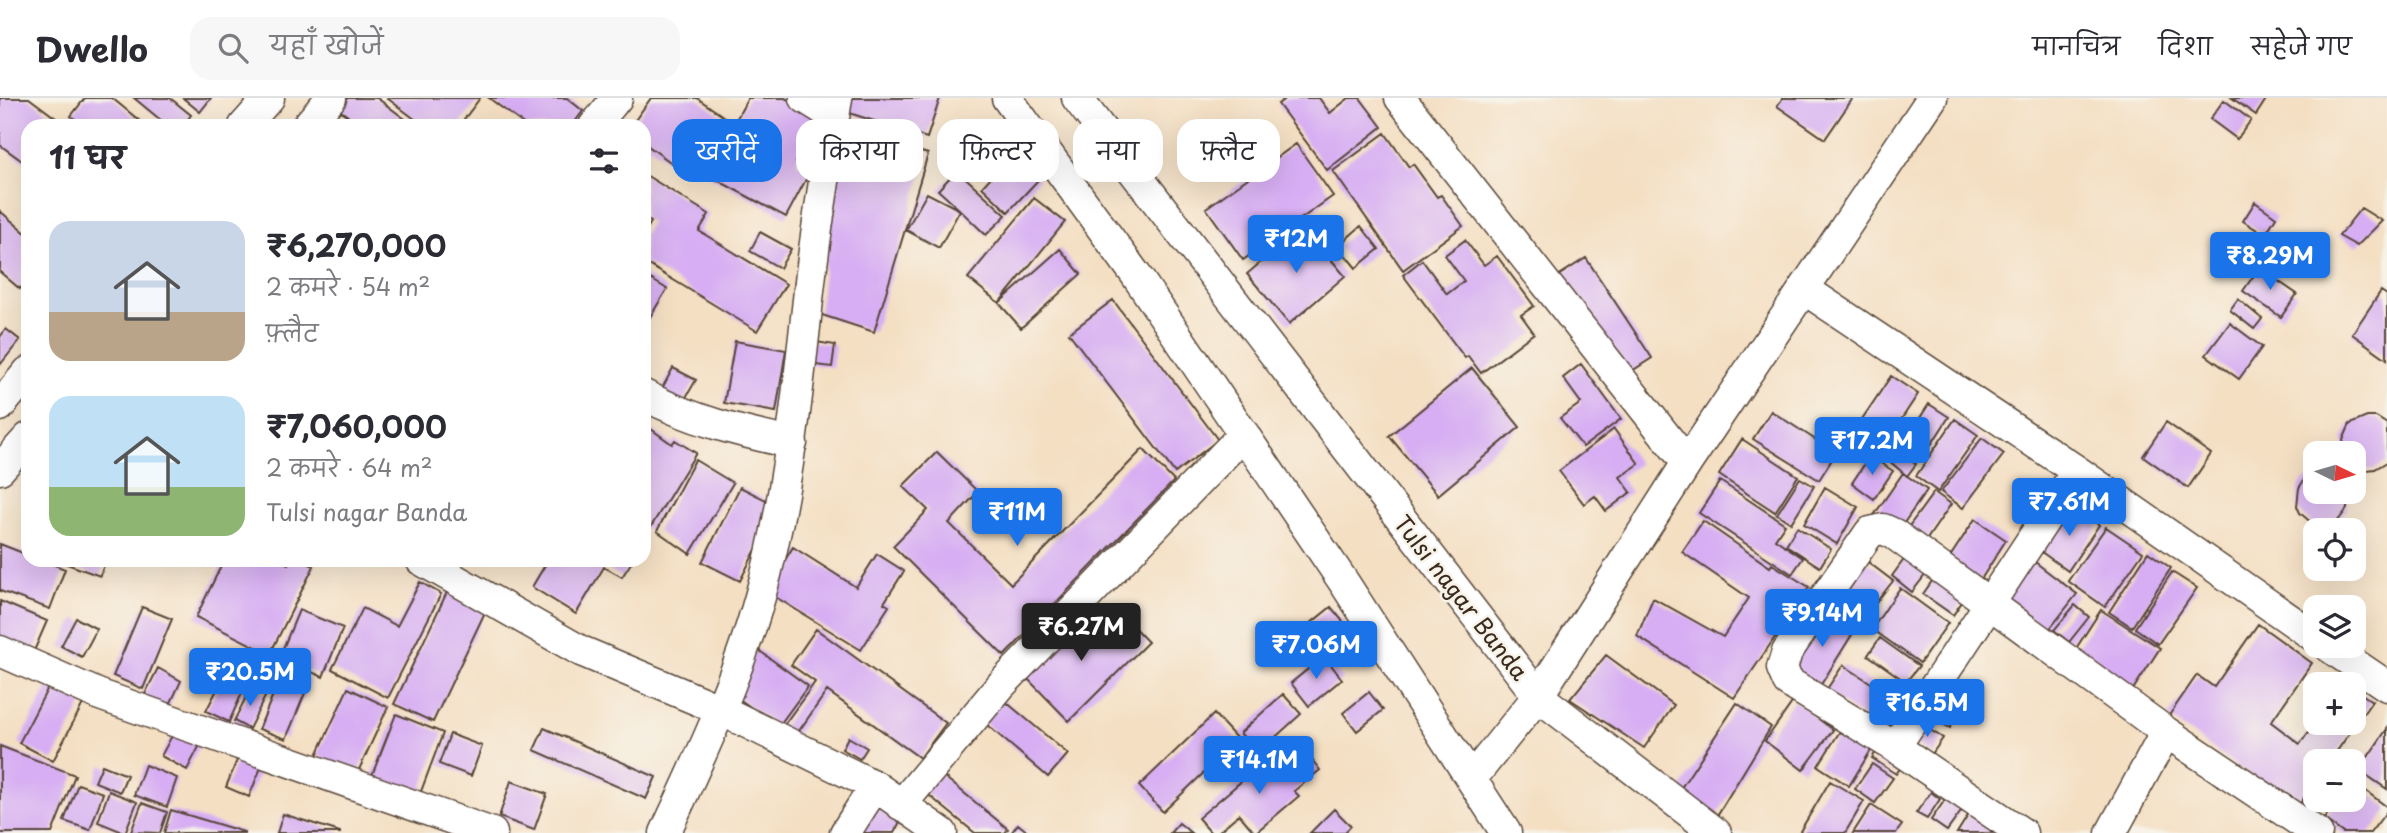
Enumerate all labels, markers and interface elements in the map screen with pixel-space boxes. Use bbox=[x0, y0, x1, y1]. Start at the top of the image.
search box bbox=[190, 17, 680, 80]
text: Dwello bbox=[35, 23, 148, 73]
text: यहाँ खोजें bbox=[270, 25, 383, 64]
text: मानचित्र bbox=[2032, 27, 2120, 63]
text: दिशा bbox=[2158, 27, 2213, 63]
text: सहेजे गए bbox=[2251, 27, 2352, 63]
icon: search bbox=[214, 29, 252, 67]
chip: खरीदें bbox=[672, 119, 782, 182]
chip: किराया bbox=[796, 119, 923, 182]
chip: फ़िल्टर bbox=[937, 119, 1059, 182]
chip: नया bbox=[1073, 119, 1163, 182]
chip: फ़्लैट bbox=[1177, 119, 1280, 182]
text: 11 घर bbox=[49, 134, 126, 179]
icon: filters bbox=[585, 142, 623, 180]
pin: ₹12M bbox=[1255, 216, 1337, 275]
text: ₹12M bbox=[1264, 220, 1328, 255]
text: ₹6,270,000 bbox=[266, 222, 446, 267]
pin: ₹8.29M bbox=[2213, 232, 2327, 292]
text: ₹8.29M bbox=[2226, 237, 2314, 272]
icon: home bbox=[105, 249, 189, 333]
text: 2 कमरे · 54 m² bbox=[266, 269, 430, 304]
text: फ़्लैट bbox=[266, 315, 318, 350]
text: ₹7,060,000 bbox=[266, 403, 447, 448]
pin: ₹17.2M bbox=[1815, 418, 1929, 477]
text: ₹17.2M bbox=[1831, 422, 1913, 457]
icon: home bbox=[105, 424, 189, 508]
north arrow bbox=[2303, 441, 2366, 504]
map controls bbox=[2303, 441, 2366, 812]
text: 2 कमरे · 64 m² bbox=[266, 450, 433, 485]
pin: ₹7.61M bbox=[2012, 478, 2126, 538]
text: ₹7.61M bbox=[2028, 483, 2110, 518]
pin: ₹11M bbox=[976, 489, 1058, 548]
text: ₹11M bbox=[988, 493, 1046, 528]
text: Tulsi nagar Banda bbox=[266, 494, 467, 529]
street label: Tulsi nagar Banda bbox=[1386, 507, 1538, 687]
button: locate bbox=[2303, 518, 2366, 581]
pin: ₹9.14M bbox=[1765, 589, 1879, 649]
text: ₹9.14M bbox=[1781, 594, 1863, 629]
button: layers bbox=[2303, 595, 2366, 658]
pin: ₹6.27M bbox=[1024, 603, 1138, 663]
text: ₹6.27M bbox=[1038, 608, 1124, 643]
pin: ₹7.06M bbox=[1259, 622, 1373, 681]
text: ₹7.06M bbox=[1271, 626, 1361, 661]
pin: ₹20.5M bbox=[193, 648, 307, 708]
text: ₹20.5M bbox=[205, 653, 295, 688]
button: + bbox=[2303, 672, 2366, 735]
pin: ₹16.5M bbox=[1870, 680, 1984, 739]
text: ₹16.5M bbox=[1885, 684, 1969, 719]
pin: ₹14.1M bbox=[1202, 736, 1316, 796]
text: ₹14.1M bbox=[1220, 741, 1298, 776]
button: − bbox=[2303, 749, 2366, 812]

